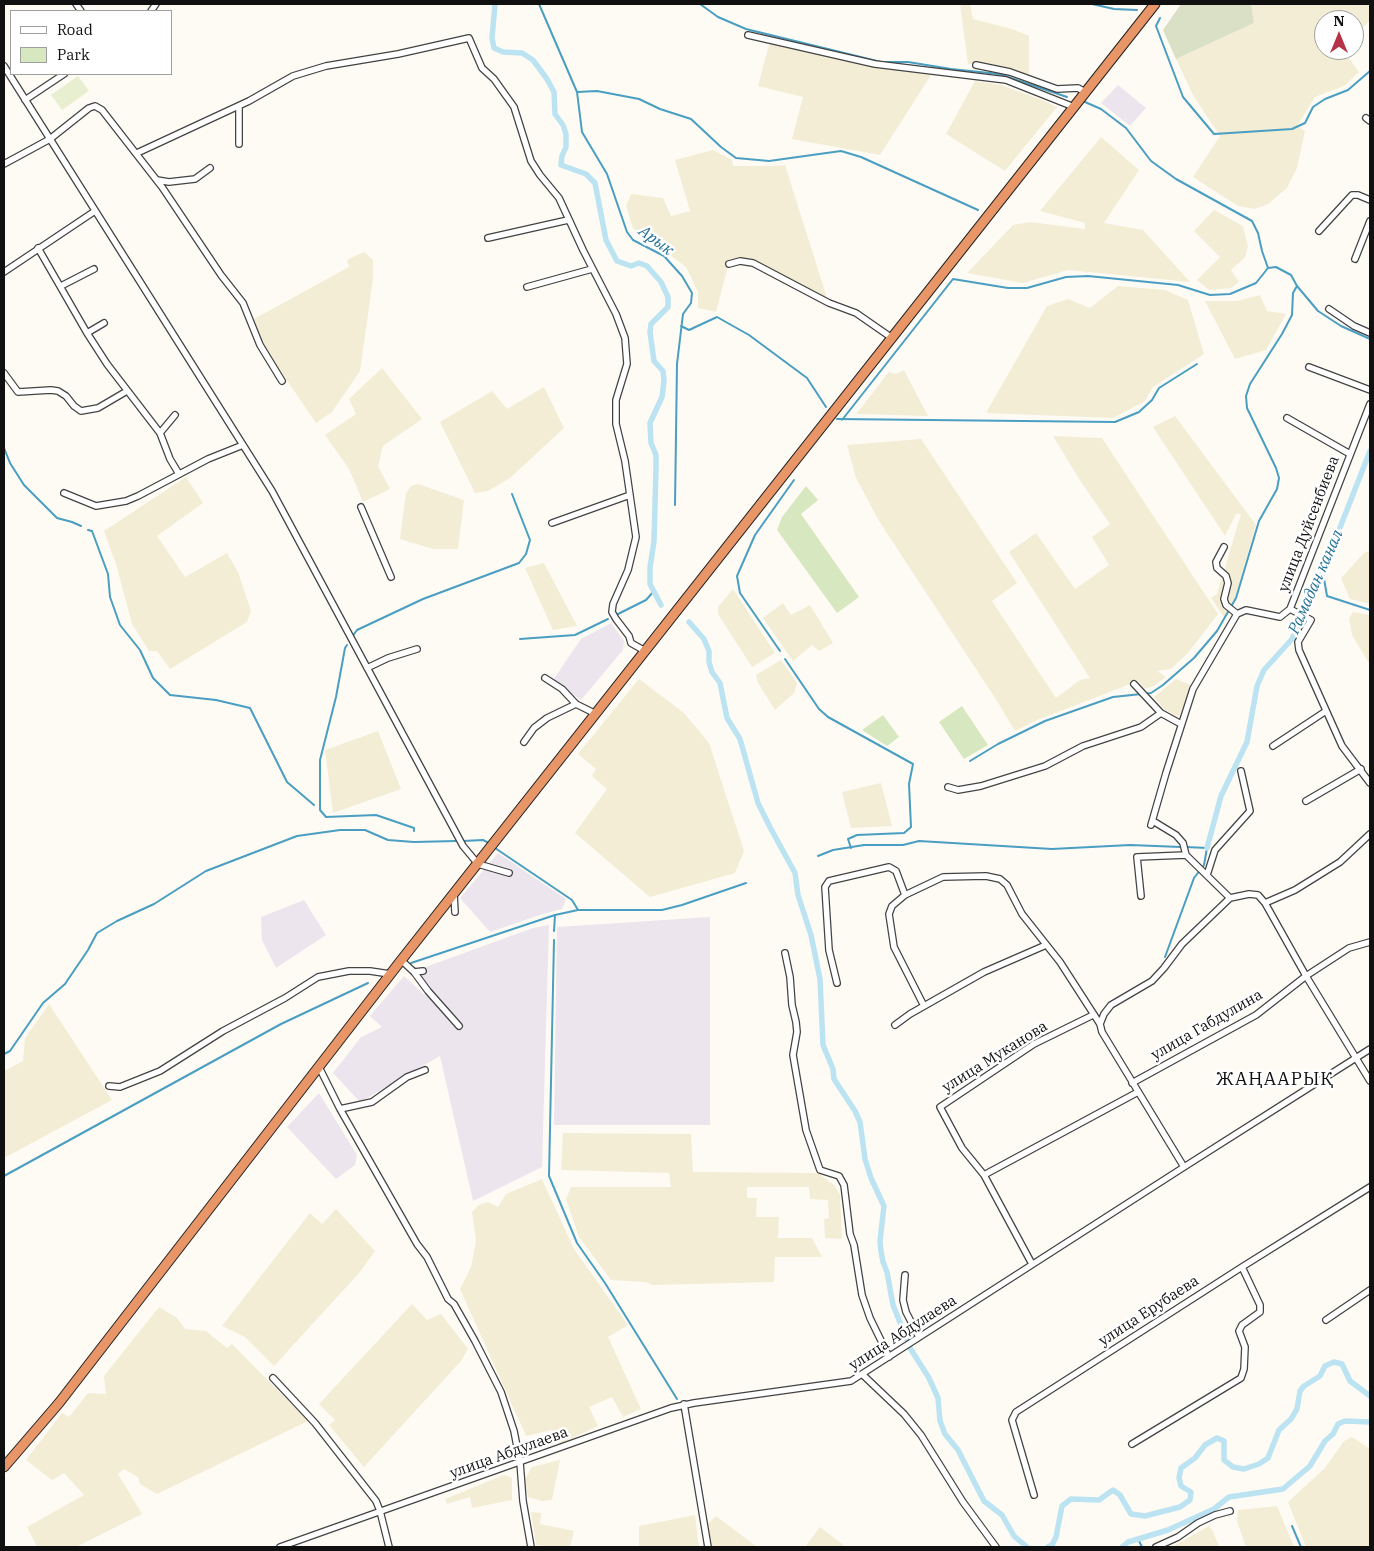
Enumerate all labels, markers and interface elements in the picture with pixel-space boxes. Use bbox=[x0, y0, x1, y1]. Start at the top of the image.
legend bbox=[10, 10, 172, 75]
north arrow bbox=[1314, 10, 1364, 60]
text: N bbox=[1333, 12, 1345, 30]
text: Road bbox=[57, 20, 93, 39]
text: Park bbox=[57, 45, 90, 64]
water label: Арык bbox=[635, 222, 677, 260]
street label: улица Дуйсенбиева bbox=[1275, 453, 1343, 595]
water label: Рамадан канал bbox=[1284, 527, 1348, 637]
street label: улица Габдулина bbox=[1148, 986, 1266, 1064]
street label: улица Муканова bbox=[939, 1017, 1051, 1097]
district label: ЖАҢААРЫҚ bbox=[1215, 1069, 1335, 1091]
street label: улица Ерубаева bbox=[1096, 1272, 1202, 1350]
street label: улица Абдулаева bbox=[846, 1292, 960, 1374]
street label: улица Абдулаева bbox=[447, 1423, 571, 1483]

